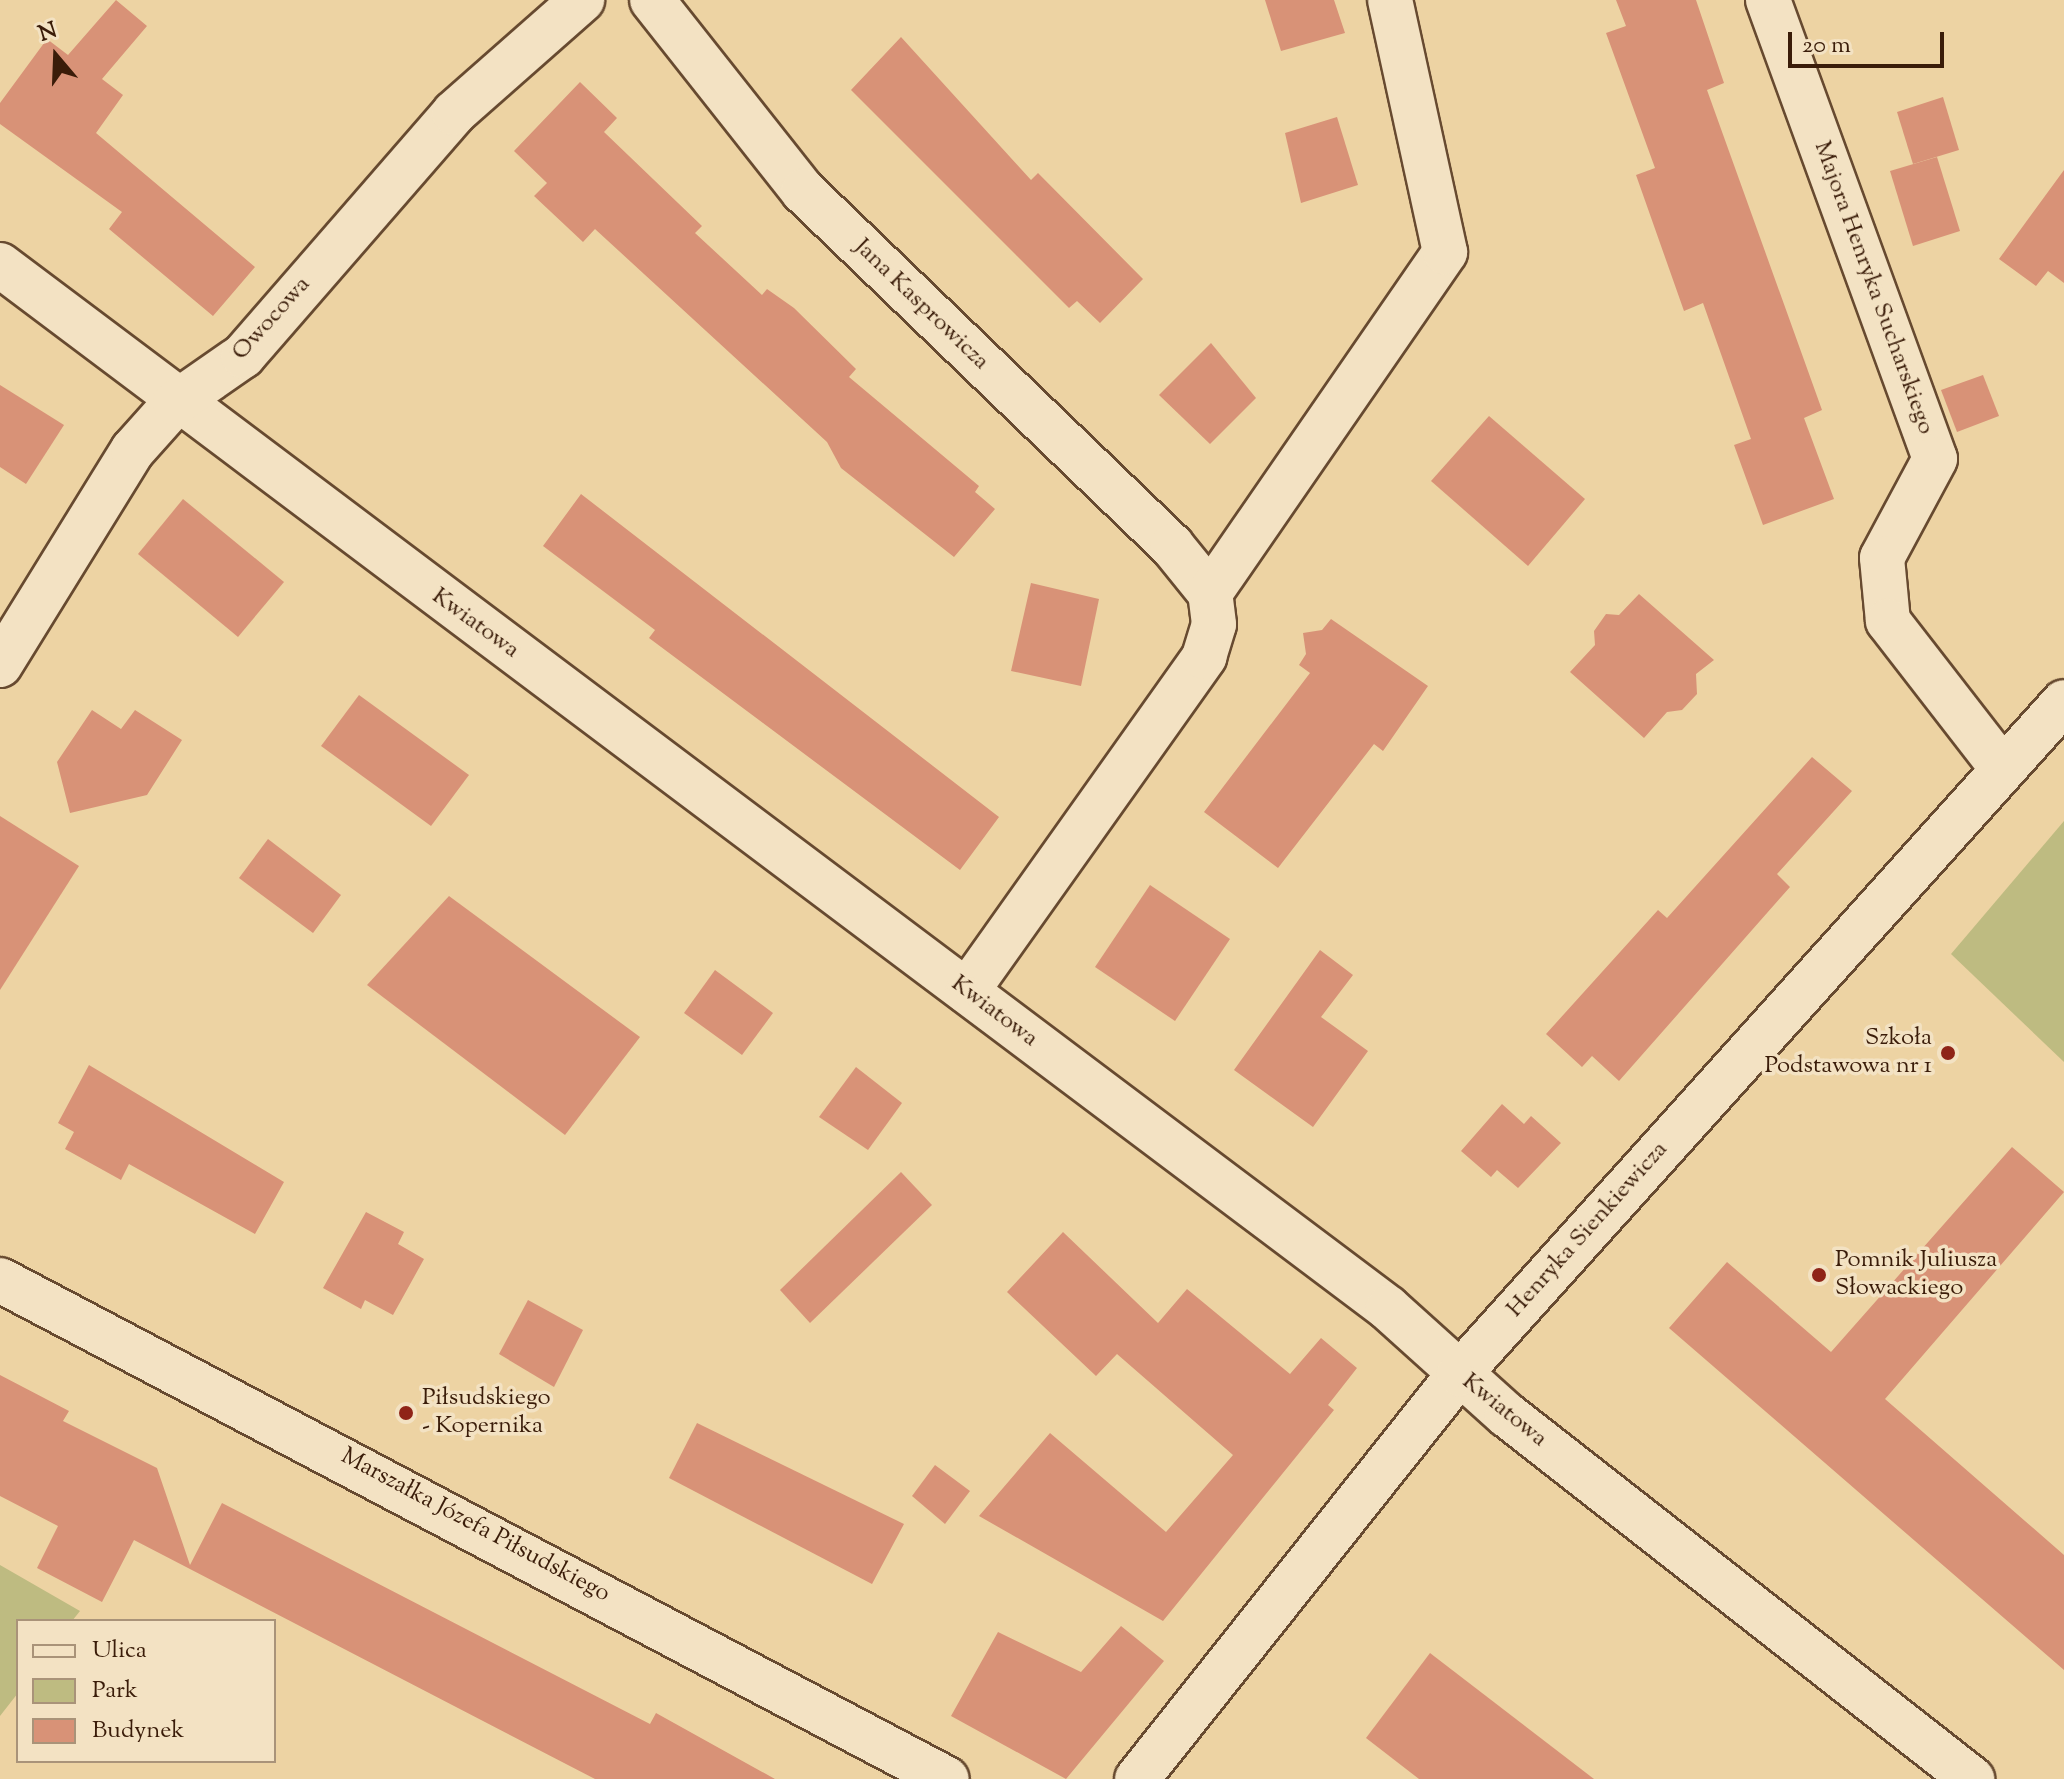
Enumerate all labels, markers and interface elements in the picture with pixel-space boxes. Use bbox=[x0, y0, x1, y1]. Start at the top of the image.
text: N bbox=[35, 15, 62, 51]
north arrow bbox=[16, 16, 96, 96]
scale bar bbox=[1792, 16, 1948, 66]
text: 20 m bbox=[1802, 29, 1851, 63]
street label: Majora Henryka Sucharskiego bbox=[1806, 138, 1940, 438]
street label: Jana Kasprowicza bbox=[847, 233, 995, 377]
street label: Owocowa bbox=[227, 271, 317, 367]
street label: Kwiatowa bbox=[426, 583, 524, 665]
street label: Kwiatowa bbox=[945, 970, 1043, 1054]
place label: Szkoła Podstawowa nr 1 bbox=[1764, 1025, 1932, 1081]
marker: Szkoła Podstawowa nr 1 bbox=[1939, 1044, 1957, 1062]
street label: Henryka Sienkiewicza bbox=[1501, 1136, 1675, 1324]
place label: Pomnik Juliusza Słowackiego bbox=[1835, 1247, 1997, 1303]
marker: Pomnik Juliusza Słowackiego bbox=[1810, 1266, 1828, 1284]
street label: Kwiatowa bbox=[1456, 1368, 1552, 1454]
place label: Piłsudskiego - Kopernika bbox=[422, 1385, 551, 1441]
marker: Piłsudskiego - Kopernika bbox=[397, 1404, 415, 1422]
street label: Marszałka Józefa Piłsudskiego bbox=[335, 1443, 615, 1609]
legend bbox=[16, 1619, 276, 1763]
text: Ulica bbox=[92, 1634, 147, 1668]
text: Park bbox=[92, 1674, 138, 1708]
text: Budynek bbox=[92, 1714, 184, 1748]

